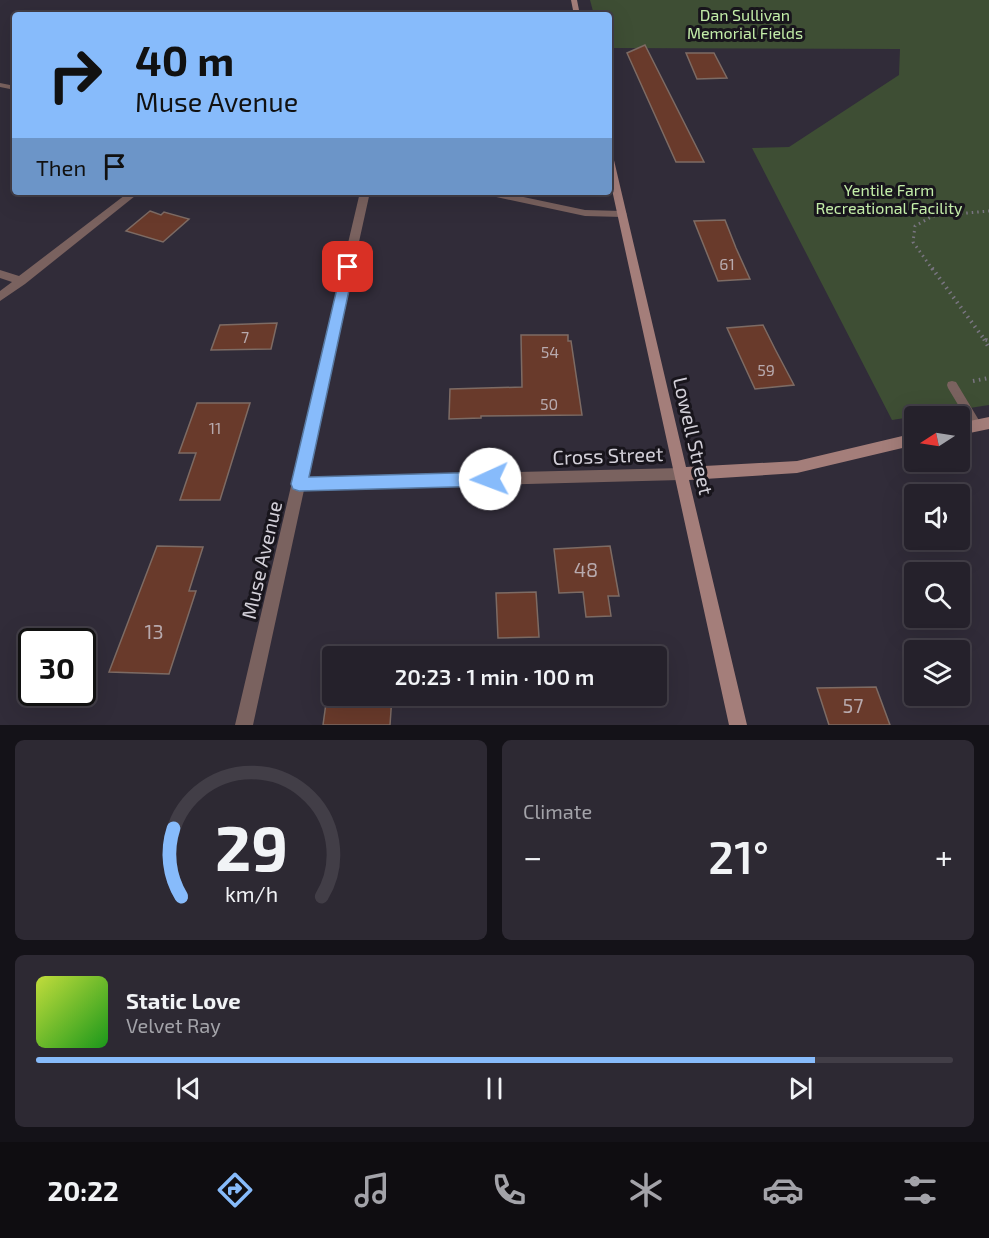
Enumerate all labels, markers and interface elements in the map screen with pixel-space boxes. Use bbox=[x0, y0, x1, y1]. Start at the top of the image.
park label: Dan Sullivan Memorial Fields bbox=[687, 5, 803, 42]
text: 40 m bbox=[135, 34, 234, 84]
icon: right bbox=[36, 36, 114, 114]
text: Muse Avenue bbox=[135, 85, 298, 117]
icon: arrive bbox=[98, 150, 131, 183]
text: Then bbox=[36, 154, 86, 180]
park label: Yentile Farm Recreational Facility bbox=[815, 180, 963, 217]
pin bbox=[322, 241, 373, 292]
icon: arrive bbox=[331, 250, 364, 283]
house number: 61 bbox=[719, 254, 735, 273]
house number: 7 bbox=[241, 327, 249, 346]
house number: 54 bbox=[541, 342, 559, 361]
house number: 59 bbox=[757, 360, 775, 379]
street label: Lowell Street bbox=[669, 375, 719, 497]
house number: 50 bbox=[540, 394, 558, 413]
north arrow bbox=[904, 406, 970, 472]
map controls bbox=[904, 406, 970, 706]
house number: 11 bbox=[209, 418, 221, 437]
street label: Cross Street bbox=[552, 441, 664, 469]
position arrow bbox=[458, 447, 522, 511]
button: sound bbox=[904, 484, 970, 550]
street label: Muse Avenue bbox=[236, 498, 286, 621]
house number: 48 bbox=[574, 557, 598, 581]
button: search bbox=[904, 562, 970, 628]
house number: 13 bbox=[144, 619, 164, 643]
speed limit sign: 30 bbox=[18, 628, 96, 706]
button: layers bbox=[904, 640, 970, 706]
text: 20:23 · 1 min · 100 m bbox=[395, 663, 594, 689]
house number: 57 bbox=[843, 693, 863, 717]
text: Climate bbox=[523, 799, 592, 823]
text: 29 bbox=[214, 809, 288, 884]
text: 21° bbox=[708, 829, 769, 883]
text: − bbox=[523, 836, 542, 876]
text: + bbox=[935, 836, 953, 876]
text: km/h bbox=[224, 881, 278, 906]
text: Static Love bbox=[126, 987, 241, 1013]
text: Velvet Ray bbox=[126, 1013, 221, 1037]
icon: previous bbox=[172, 1072, 205, 1105]
icon: pause bbox=[478, 1072, 511, 1105]
icon: next bbox=[784, 1072, 817, 1105]
icon: directions bbox=[214, 1169, 256, 1211]
icon: music bbox=[351, 1169, 393, 1211]
icon: phone bbox=[488, 1169, 530, 1211]
icon: climate bbox=[625, 1169, 667, 1211]
icon: car bbox=[762, 1169, 804, 1211]
icon: filters bbox=[899, 1169, 941, 1211]
text: 20:22 bbox=[48, 1174, 119, 1206]

